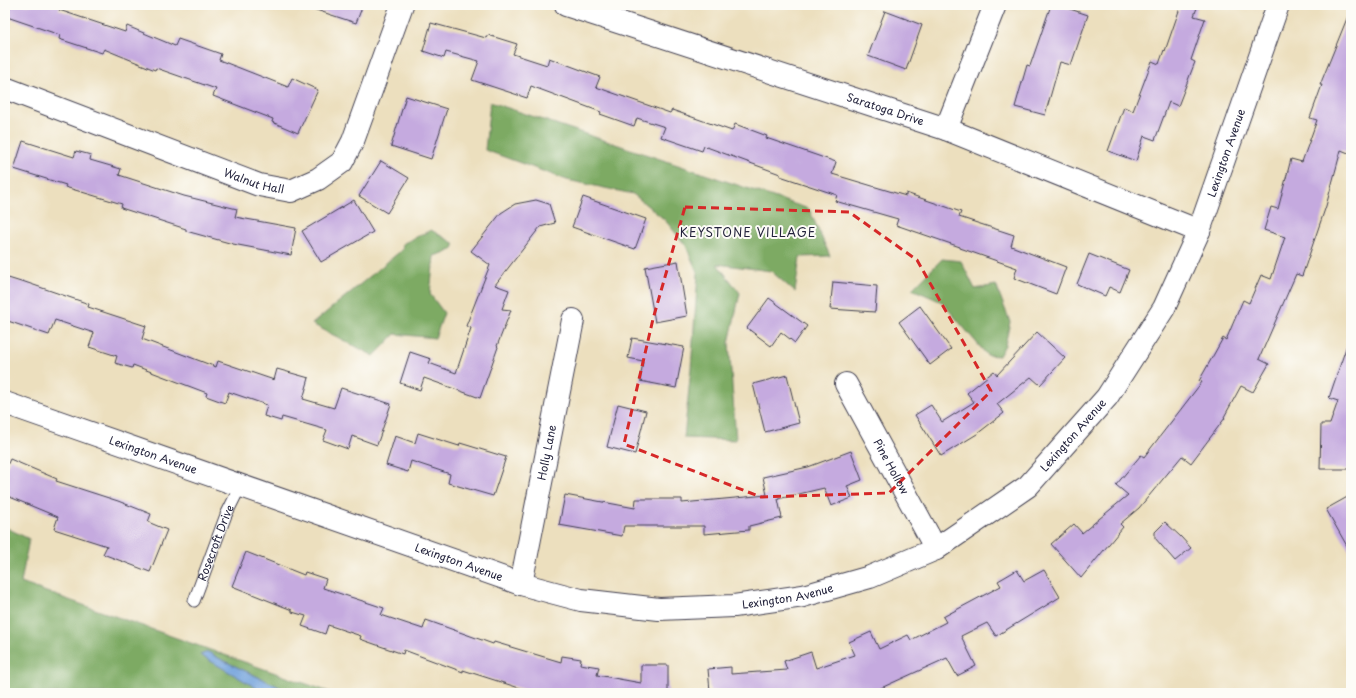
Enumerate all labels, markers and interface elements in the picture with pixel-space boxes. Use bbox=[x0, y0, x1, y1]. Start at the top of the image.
street label: Saratoga Drive bbox=[845, 88, 927, 129]
street label: Lexington Avenue bbox=[1203, 106, 1249, 199]
street label: Walnut Hall bbox=[221, 163, 286, 198]
district label: KEYSTONE VILLAGE bbox=[680, 223, 816, 241]
street label: Lexington Avenue bbox=[1036, 395, 1110, 475]
street label: Holly Lane bbox=[533, 423, 560, 482]
street label: Lexington Avenue bbox=[107, 431, 200, 478]
street label: Pine Hollow bbox=[869, 435, 914, 498]
street label: Rosecroft Drive bbox=[193, 501, 238, 583]
street label: Lexington Avenue bbox=[413, 538, 506, 585]
street label: Lexington Avenue bbox=[741, 579, 835, 613]

